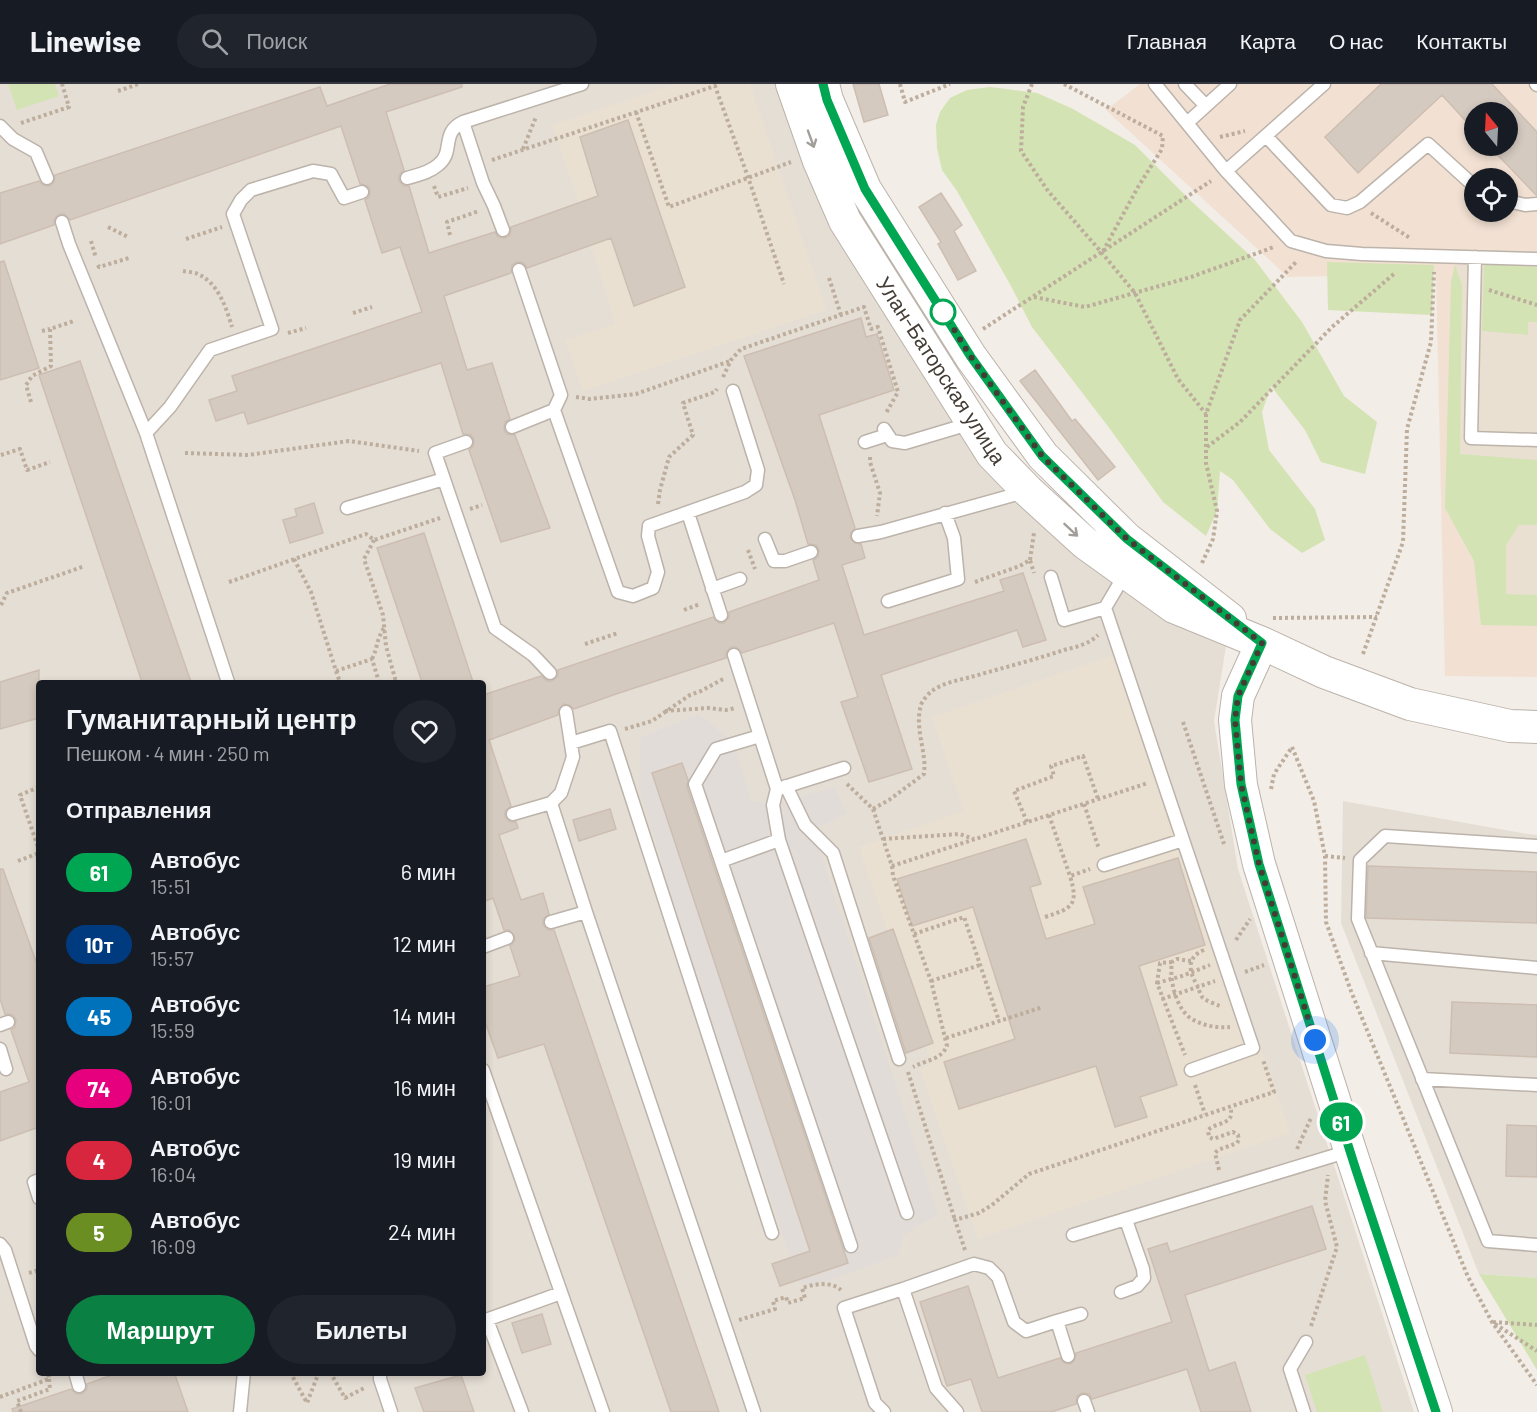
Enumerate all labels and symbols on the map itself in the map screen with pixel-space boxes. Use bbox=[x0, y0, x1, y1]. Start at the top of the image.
north arrow bbox=[1464, 102, 1518, 156]
one-way arrow bbox=[807, 129, 818, 148]
street label: Улан-Баторская улица bbox=[872, 272, 1012, 469]
unlabelled marker bbox=[930, 299, 956, 325]
one-way arrow bbox=[1063, 523, 1078, 538]
your location bbox=[1300, 1025, 1330, 1055]
line badge: 61 bbox=[1314, 1102, 1368, 1142]

